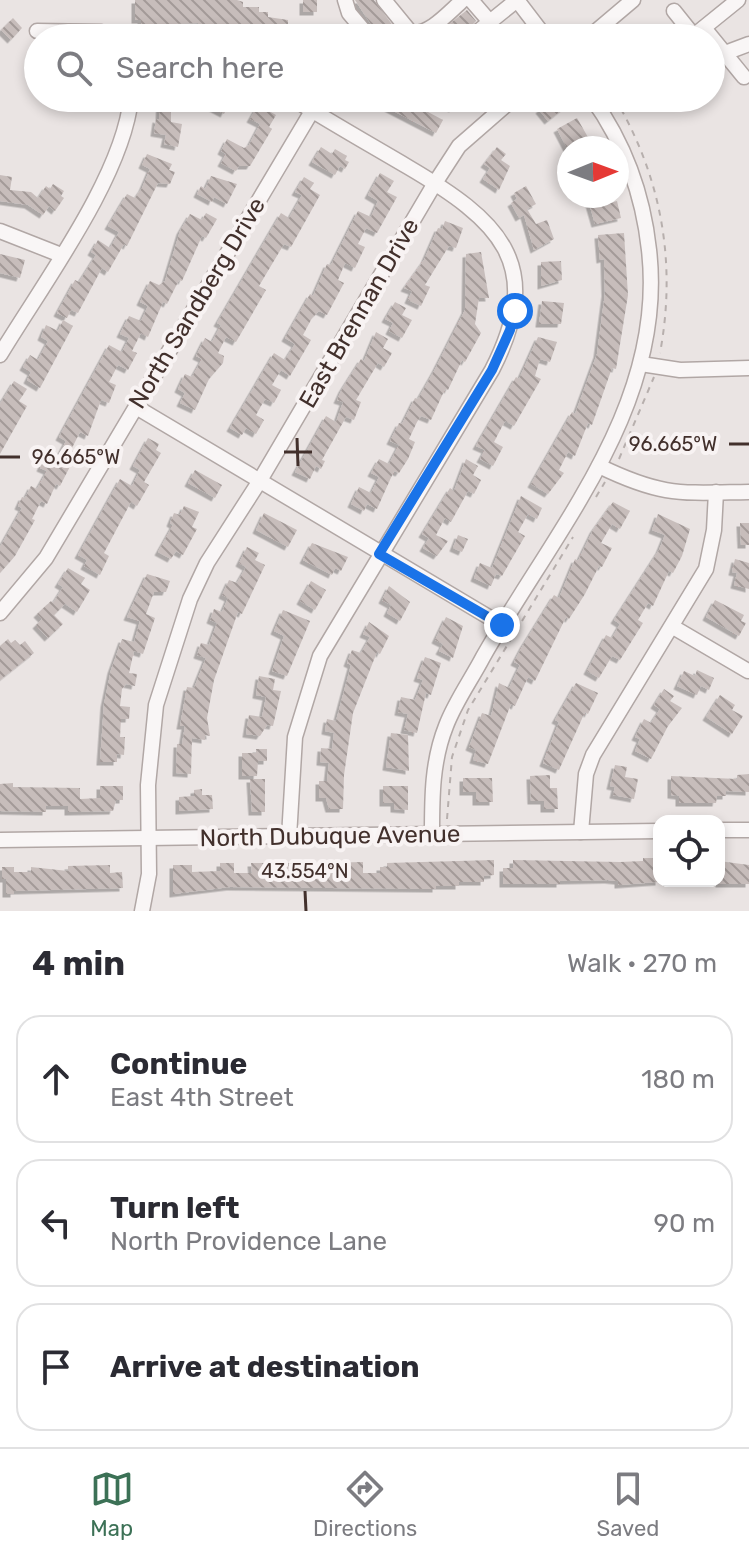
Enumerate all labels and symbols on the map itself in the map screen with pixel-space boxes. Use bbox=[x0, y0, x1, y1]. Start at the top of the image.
north arrow bbox=[557, 136, 629, 208]
street label: North Sandberg Drive bbox=[123, 192, 271, 414]
street label: East Brennan Drive bbox=[293, 213, 425, 413]
route start bbox=[497, 293, 533, 329]
text: 96.665°W bbox=[629, 432, 717, 456]
text: 96.665°W bbox=[32, 445, 120, 469]
route end bbox=[484, 607, 520, 643]
street label: North Dubuque Avenue bbox=[199, 820, 461, 852]
text: 43.554°N bbox=[261, 859, 349, 883]

